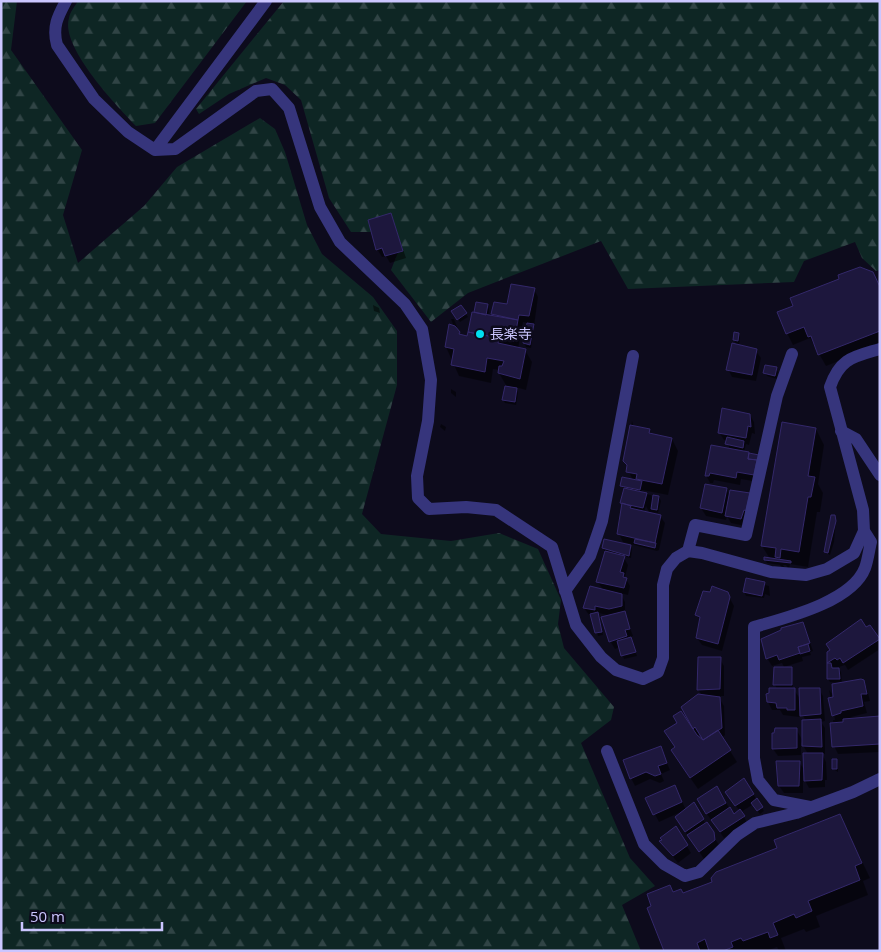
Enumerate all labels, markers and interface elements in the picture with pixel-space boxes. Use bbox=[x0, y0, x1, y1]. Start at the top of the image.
place label: 長楽寺 bbox=[490, 324, 532, 343]
marker: 長楽寺 bbox=[474, 328, 486, 340]
scale bar bbox=[22, 900, 162, 932]
text: 50 m bbox=[30, 906, 65, 926]

